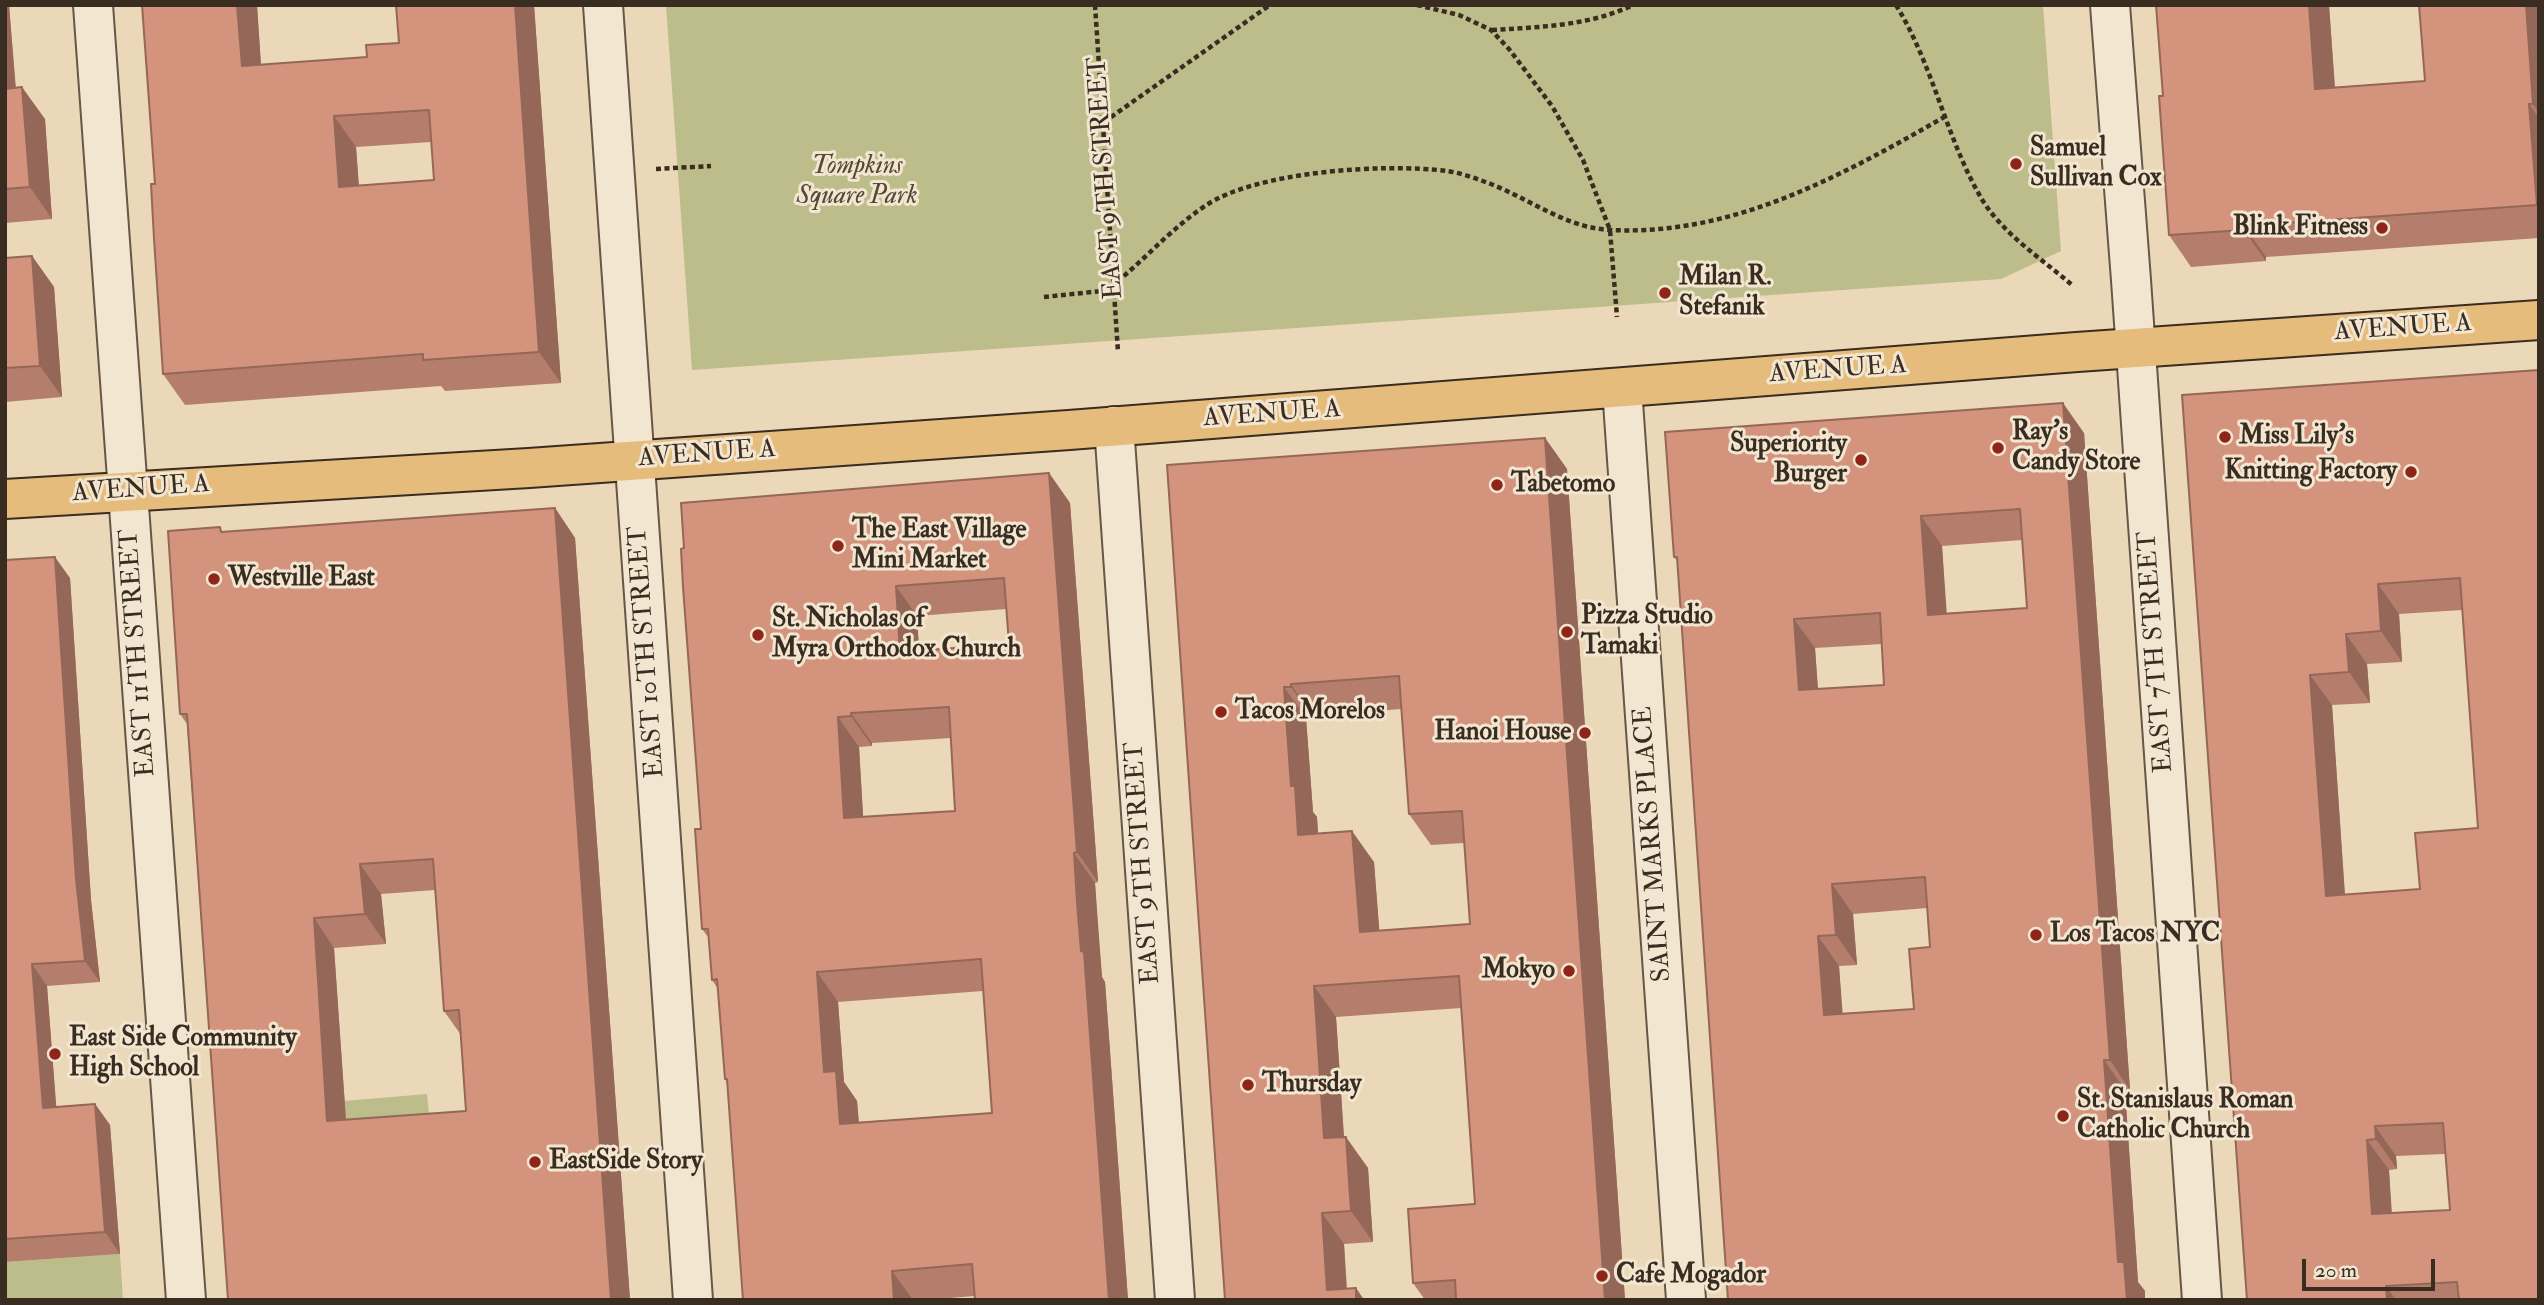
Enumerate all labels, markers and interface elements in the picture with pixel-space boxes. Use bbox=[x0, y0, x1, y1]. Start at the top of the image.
street label: EAST 9TH STREET bbox=[1083, 56, 1131, 300]
place label: Samuel Sullivan Cox bbox=[2030, 133, 2161, 194]
park label: Tompkins Square Park bbox=[797, 151, 917, 212]
marker: Samuel Sullivan Cox bbox=[2008, 156, 2024, 172]
place label: Blink Fitness bbox=[2233, 212, 2368, 244]
marker: Blink Fitness bbox=[2374, 220, 2390, 236]
place label: Milan R. Stefanik bbox=[1679, 262, 1772, 324]
marker: Milan R. Stefanik bbox=[1657, 285, 1673, 301]
street label: AVENUE A bbox=[2333, 309, 2473, 349]
street label: AVENUE A bbox=[1768, 351, 1908, 391]
street label: AVENUE A bbox=[1202, 395, 1342, 435]
place label: Ray's Candy Store bbox=[2012, 417, 2140, 478]
place label: Miss Lily’s bbox=[2239, 421, 2354, 453]
place label: Superiority Burger bbox=[1730, 429, 1847, 490]
marker: Miss Lily’s bbox=[2217, 429, 2233, 445]
street label: AVENUE A bbox=[637, 435, 777, 475]
marker: Ray's Candy Store bbox=[1990, 440, 2006, 456]
marker: Superiority Burger bbox=[1853, 452, 1869, 468]
place label: Knitting Factory bbox=[2224, 456, 2397, 488]
marker: Knitting Factory bbox=[2403, 464, 2419, 480]
place label: Tabetomo bbox=[1511, 469, 1615, 501]
street label: AVENUE A bbox=[71, 470, 211, 510]
marker: Tabetomo bbox=[1489, 477, 1505, 493]
place label: The East Village Mini Market bbox=[852, 515, 1026, 576]
street label: EAST 10TH STREET bbox=[624, 525, 672, 779]
street label: EAST 11TH STREET bbox=[115, 528, 163, 778]
street label: EAST 7TH STREET bbox=[2133, 530, 2181, 774]
marker: The East Village Mini Market bbox=[830, 538, 846, 554]
place label: Westville East bbox=[228, 563, 375, 595]
marker: Westville East bbox=[206, 571, 222, 587]
place label: Pizza Studio Tamaki bbox=[1581, 601, 1713, 662]
place label: St. Nicholas of Myra Orthodox Church bbox=[772, 604, 1021, 666]
marker: Pizza Studio Tamaki bbox=[1559, 624, 1575, 640]
marker: St. Nicholas of Myra Orthodox Church bbox=[750, 627, 766, 643]
place label: Tacos Morelos bbox=[1235, 696, 1385, 728]
marker: Tacos Morelos bbox=[1213, 704, 1229, 720]
street label: SAINT MARKS PLACE bbox=[1629, 705, 1679, 983]
place label: Hanoi House bbox=[1434, 717, 1571, 749]
marker: Hanoi House bbox=[1577, 725, 1593, 741]
street label: EAST 9TH STREET bbox=[1120, 741, 1168, 985]
place label: Los Tacos NYC bbox=[2050, 919, 2220, 951]
marker: Los Tacos NYC bbox=[2028, 927, 2044, 943]
place label: Mokyo bbox=[1482, 955, 1555, 987]
marker: Mokyo bbox=[1561, 963, 1577, 979]
place label: East Side Community High School bbox=[69, 1023, 297, 1084]
marker: East Side Community High School bbox=[47, 1046, 63, 1062]
place label: Thursday bbox=[1262, 1069, 1361, 1101]
marker: Thursday bbox=[1240, 1077, 1256, 1093]
place label: St. Stanislaus Roman Catholic Church bbox=[2077, 1085, 2293, 1146]
marker: St. Stanislaus Roman Catholic Church bbox=[2055, 1108, 2071, 1124]
place label: EastSide Story bbox=[549, 1146, 702, 1178]
marker: EastSide Story bbox=[527, 1154, 543, 1170]
scale bar bbox=[2306, 1246, 2439, 1290]
text: 20 m bbox=[2315, 1257, 2357, 1284]
place label: Cafe Mogador bbox=[1616, 1260, 1766, 1292]
marker: Cafe Mogador bbox=[1594, 1268, 1610, 1284]

